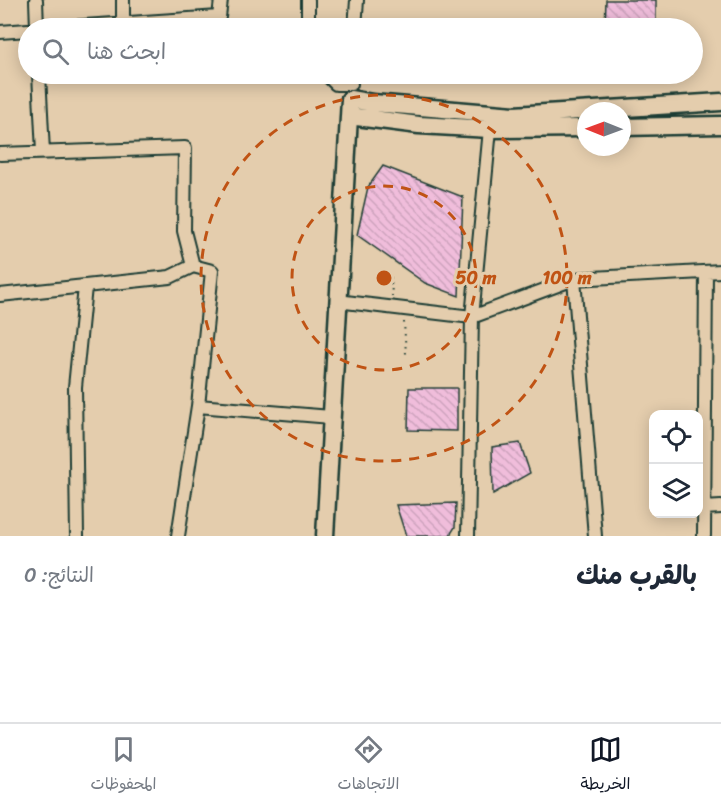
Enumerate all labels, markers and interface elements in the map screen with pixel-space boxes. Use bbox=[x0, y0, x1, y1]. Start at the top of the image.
search box bbox=[18, 18, 703, 84]
text: ابحث هنا bbox=[87, 32, 166, 71]
icon: search bbox=[39, 35, 72, 68]
north arrow bbox=[577, 102, 631, 156]
text: 50 m bbox=[456, 262, 497, 294]
text: 100 m bbox=[543, 262, 592, 294]
centre of rings bbox=[374, 268, 394, 288]
map controls bbox=[649, 410, 703, 518]
button: locate bbox=[649, 410, 703, 464]
button: layers bbox=[649, 464, 703, 518]
text: بالقرب منك bbox=[576, 552, 697, 598]
text: النتائج: 0 bbox=[24, 558, 94, 593]
tab: المحفوظات bbox=[91, 733, 156, 798]
tab: الاتجاهات bbox=[338, 733, 399, 798]
tab: الخريطة bbox=[581, 733, 630, 798]

